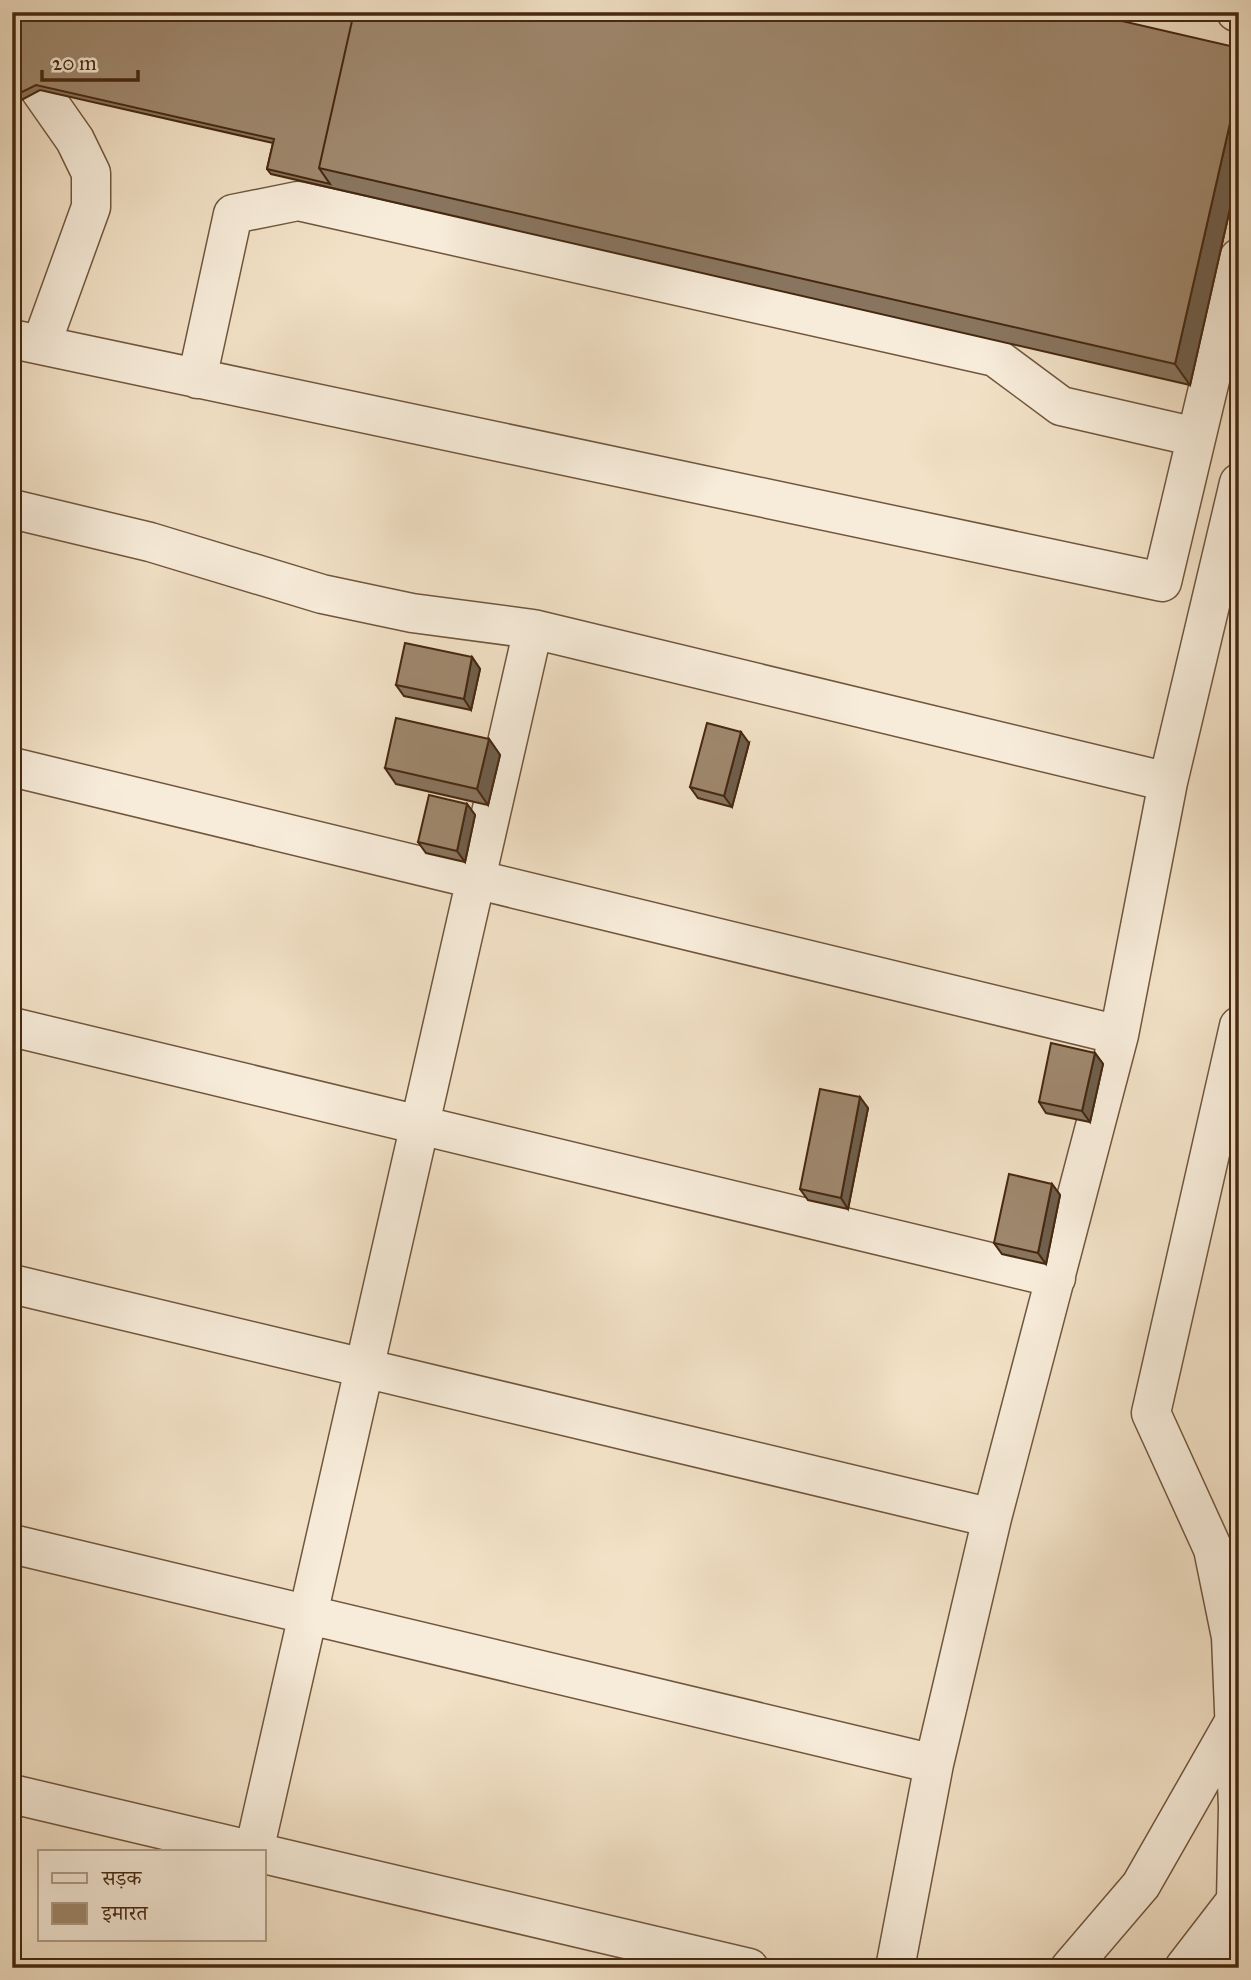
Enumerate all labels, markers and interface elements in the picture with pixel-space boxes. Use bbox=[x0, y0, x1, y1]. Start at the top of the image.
scale bar bbox=[42, 38, 138, 82]
text: 20 m bbox=[52, 50, 97, 76]
legend bbox=[38, 1850, 266, 1941]
text: सड़क bbox=[101, 1865, 142, 1891]
text: इमारत bbox=[101, 1900, 149, 1926]

